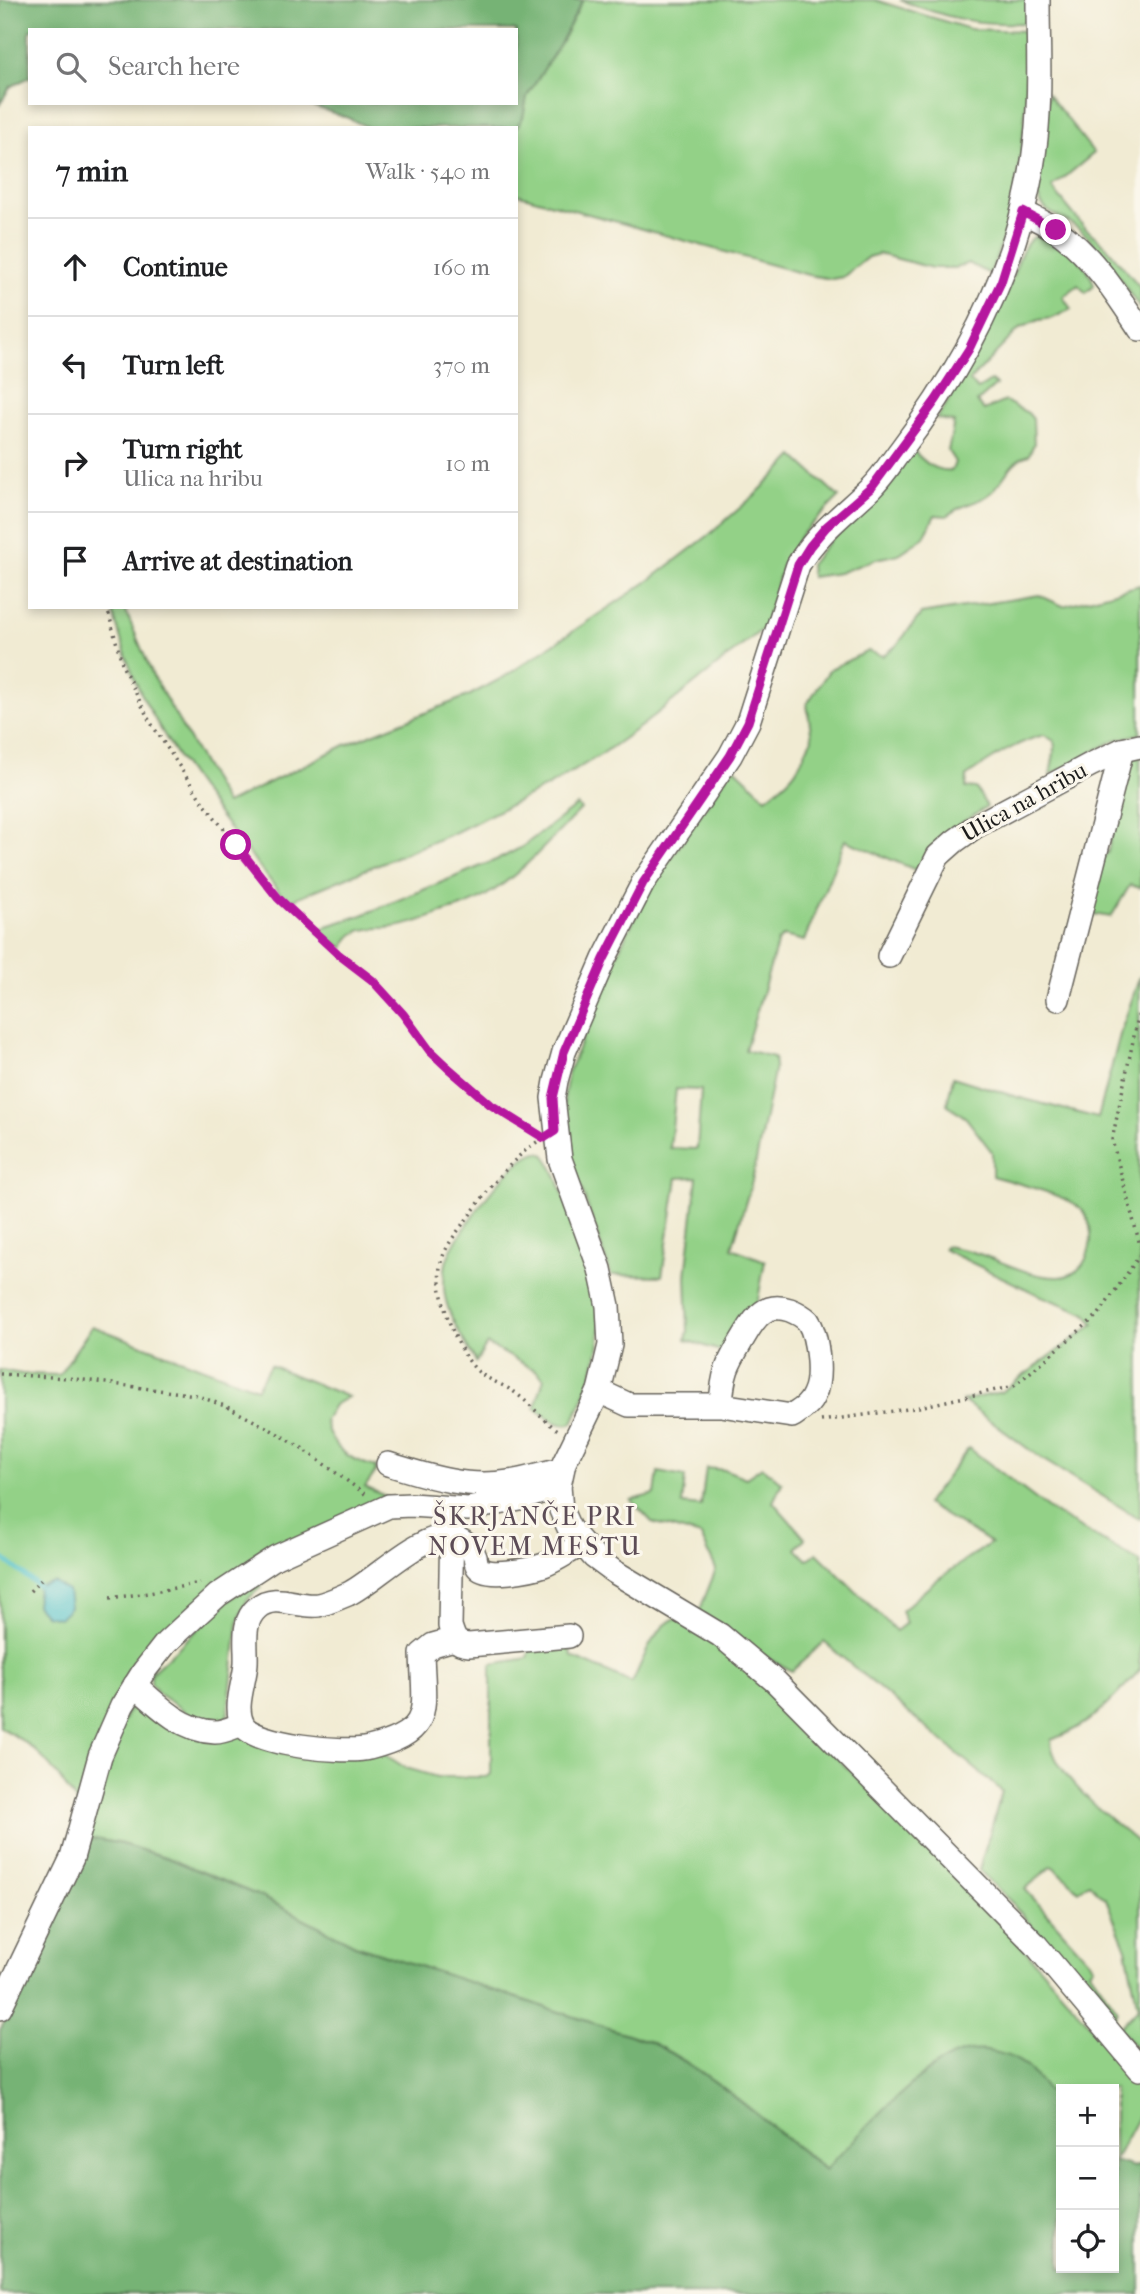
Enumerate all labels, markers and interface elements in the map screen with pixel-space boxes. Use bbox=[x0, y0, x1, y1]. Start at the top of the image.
search box bbox=[28, 28, 518, 105]
icon: search bbox=[52, 48, 90, 86]
text: Search here bbox=[108, 51, 240, 82]
text: 7 min bbox=[56, 154, 128, 189]
text: Walk · 540 m bbox=[365, 158, 490, 185]
route end bbox=[1040, 214, 1071, 245]
icon: ahead bbox=[56, 248, 94, 286]
text: Continue bbox=[123, 252, 228, 283]
text: 160 m bbox=[433, 254, 490, 281]
icon: left bbox=[56, 346, 94, 384]
text: Turn left bbox=[123, 350, 224, 381]
text: 370 m bbox=[433, 352, 490, 379]
text: Turn right bbox=[123, 434, 243, 465]
icon: right bbox=[56, 444, 94, 482]
text: 10 m bbox=[445, 450, 490, 477]
text: Ulica na hribu bbox=[123, 465, 263, 492]
icon: arrive bbox=[56, 542, 94, 580]
text: Arrive at destination bbox=[123, 546, 353, 577]
street label: Ulica na hribu bbox=[956, 756, 1092, 848]
route start bbox=[220, 829, 251, 860]
district label: ŠKRJANČE PRI NOVEM MESTU bbox=[428, 1499, 642, 1562]
map controls bbox=[1056, 2084, 1119, 2273]
button: + bbox=[1056, 2084, 1119, 2147]
button: − bbox=[1056, 2147, 1119, 2210]
button: locate bbox=[1056, 2210, 1119, 2273]

